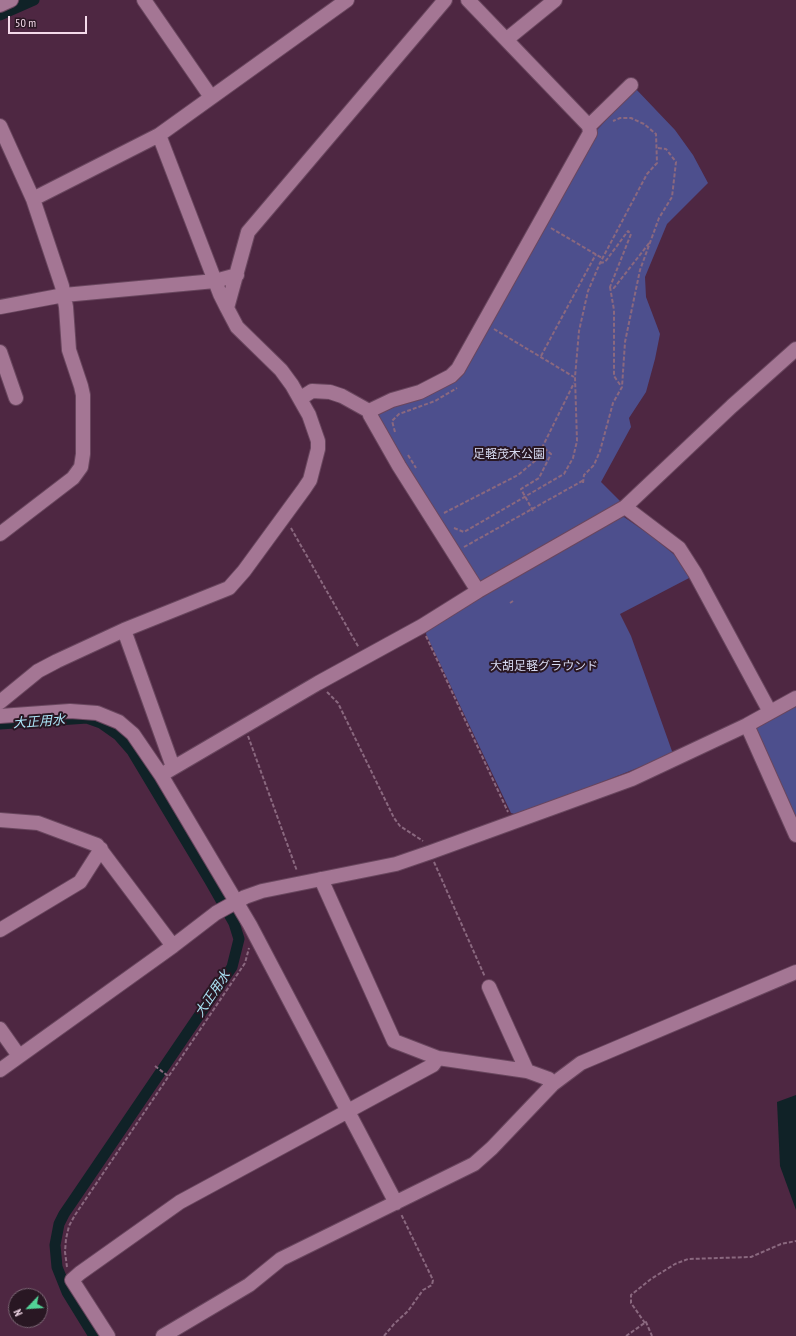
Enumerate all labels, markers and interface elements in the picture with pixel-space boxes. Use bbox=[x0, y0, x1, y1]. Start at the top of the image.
scale bar bbox=[10, 8, 89, 34]
text: 50 m bbox=[15, 15, 36, 30]
park label: 足軽茂木公園 bbox=[473, 448, 545, 462]
park label: 大胡足軽グラウンド bbox=[490, 660, 598, 674]
water label: 大正用水 bbox=[13, 712, 65, 732]
water label: 大正用水 bbox=[192, 968, 234, 1020]
north arrow bbox=[8, 1288, 48, 1328]
text: N bbox=[10, 1307, 26, 1318]

